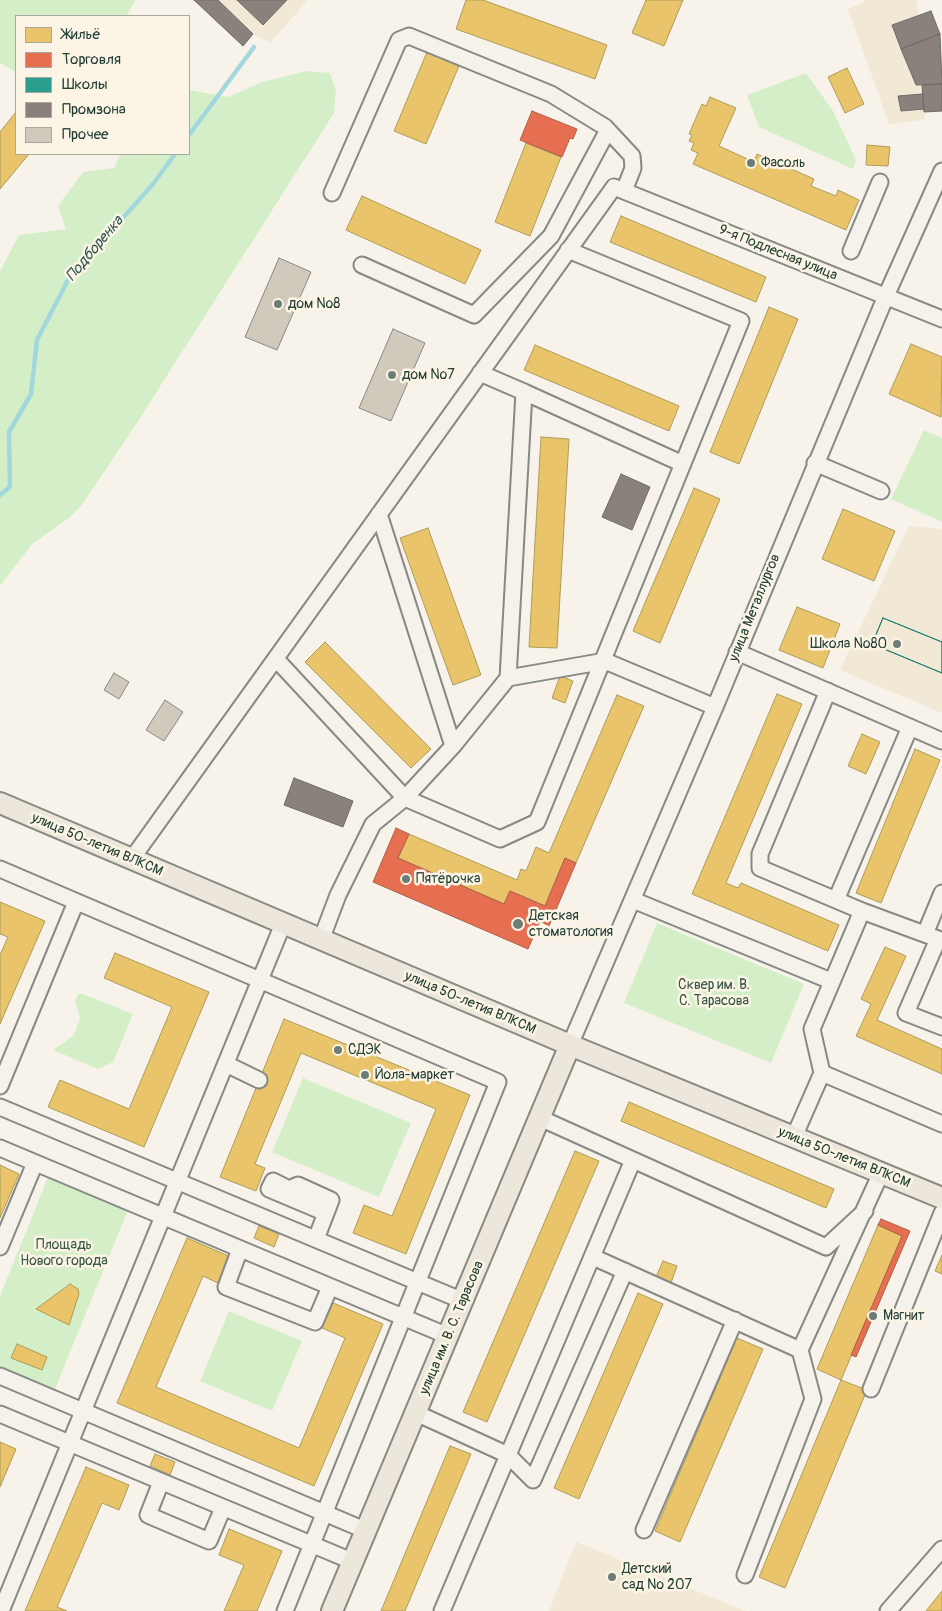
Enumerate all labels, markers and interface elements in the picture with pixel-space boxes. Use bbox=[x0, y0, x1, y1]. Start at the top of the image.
legend bbox=[15, 15, 190, 155]
text: Жильё bbox=[62, 25, 101, 44]
text: Торговля bbox=[62, 50, 121, 69]
text: Школы bbox=[62, 75, 108, 94]
text: Промзона bbox=[62, 100, 126, 119]
text: Прочее bbox=[62, 125, 109, 144]
place label: Фасоль bbox=[761, 155, 805, 171]
marker: Фасоль bbox=[745, 157, 757, 169]
water label: Подборенка bbox=[63, 213, 127, 285]
street label: 9-я Подлесная улица bbox=[716, 222, 840, 284]
place label: дом №8 bbox=[288, 296, 340, 312]
marker: дом №8 bbox=[272, 298, 284, 310]
place label: дом №7 bbox=[402, 367, 455, 383]
marker: дом №7 bbox=[386, 369, 398, 381]
street label: улица Металлургов bbox=[726, 552, 784, 664]
place label: Школа №80 bbox=[810, 636, 887, 652]
marker: Школа №80 bbox=[891, 638, 903, 650]
street label: улица 50-летия ВЛКСМ bbox=[29, 810, 165, 880]
place label: Пятёрочка bbox=[416, 871, 480, 887]
marker: Пятёрочка bbox=[400, 873, 412, 885]
place label: Детская стоматология bbox=[529, 908, 613, 940]
marker: Детская стоматология bbox=[511, 917, 525, 931]
street label: улица 50-летия ВЛКСМ bbox=[402, 968, 538, 1038]
park label: Сквер им. В. С. Тарасова bbox=[678, 977, 750, 1010]
place label: СДЭК bbox=[348, 1042, 381, 1058]
marker: СДЭК bbox=[332, 1044, 344, 1056]
place label: Йола-маркет bbox=[375, 1067, 454, 1083]
marker: Йола-маркет bbox=[359, 1069, 371, 1081]
street label: улица 50-летия ВЛКСМ bbox=[775, 1124, 913, 1192]
park label: Площадь Нового города bbox=[20, 1237, 108, 1270]
street label: улица им. В. С. Тарасова bbox=[416, 1259, 488, 1397]
place label: Магнит bbox=[883, 1308, 925, 1324]
marker: Магнит bbox=[867, 1310, 879, 1322]
place label: Детский сад № 207 bbox=[622, 1561, 692, 1594]
marker: Детский сад № 207 bbox=[606, 1571, 618, 1583]

